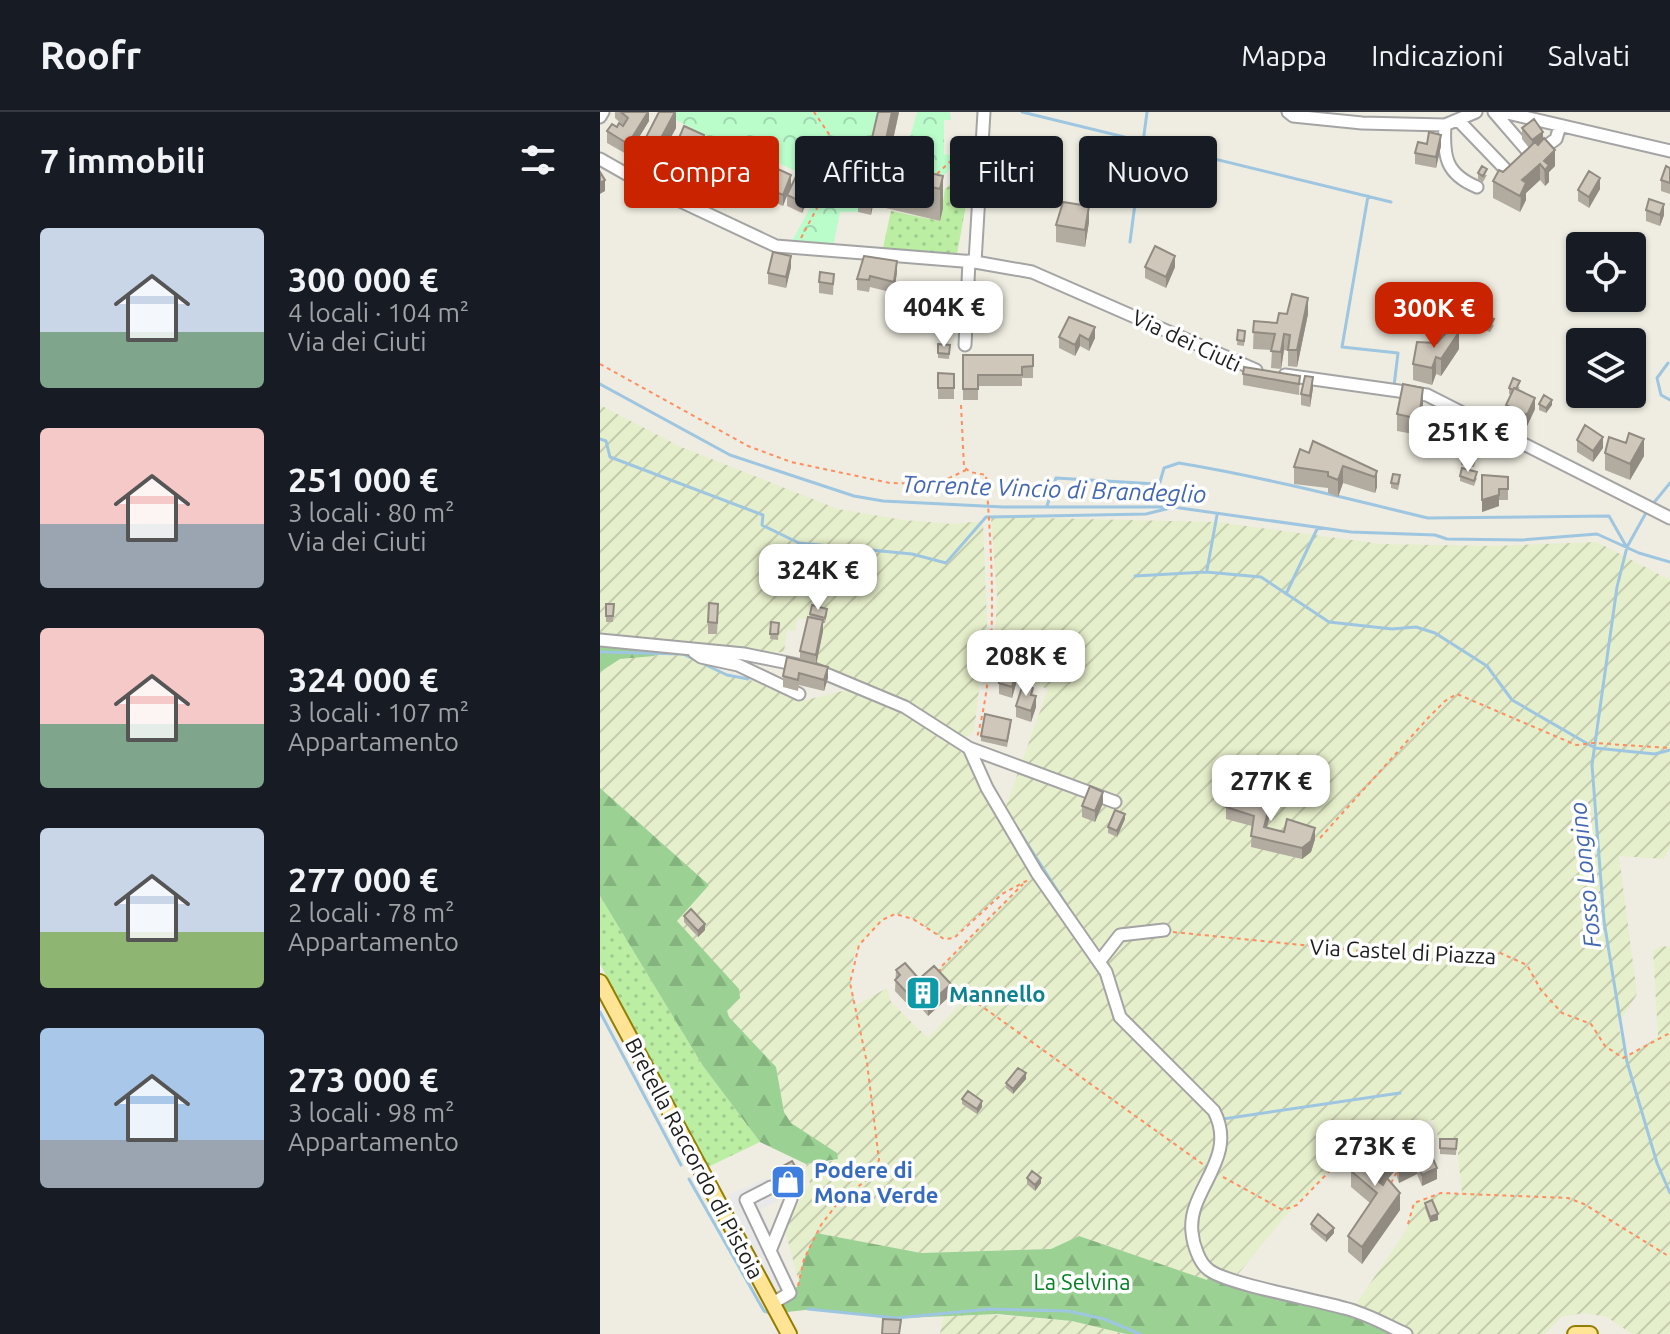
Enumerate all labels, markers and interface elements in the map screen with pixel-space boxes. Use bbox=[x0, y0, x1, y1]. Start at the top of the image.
text: Roofr bbox=[40, 34, 141, 76]
text: Mappa bbox=[1241, 40, 1327, 71]
text: Indicazioni bbox=[1371, 40, 1504, 71]
text: Salvati bbox=[1548, 40, 1630, 71]
chip: Compra bbox=[624, 136, 779, 208]
chip: Affitta bbox=[795, 136, 934, 208]
chip: Filtri bbox=[950, 136, 1063, 208]
chip: Nuovo bbox=[1079, 136, 1217, 208]
icon: filters bbox=[516, 138, 560, 182]
text: 7 immobili bbox=[40, 141, 205, 179]
map controls bbox=[1566, 232, 1646, 408]
button: locate bbox=[1566, 232, 1646, 312]
icon: home bbox=[104, 260, 200, 356]
text: 300 000 € bbox=[288, 260, 438, 298]
pin: 404K € bbox=[879, 281, 1009, 349]
pin: 300K € bbox=[1369, 282, 1499, 350]
text: 404K € bbox=[903, 292, 985, 321]
text: 300K € bbox=[1393, 293, 1475, 322]
text: 4 locali · 104 m² bbox=[288, 298, 469, 327]
street label: Via dei Ciuti bbox=[1129, 304, 1245, 376]
text: Via dei Ciuti bbox=[288, 327, 426, 356]
button: layers bbox=[1566, 328, 1646, 408]
pin: 251K € bbox=[1403, 406, 1533, 474]
text: 251K € bbox=[1427, 417, 1509, 446]
icon: home bbox=[104, 460, 200, 556]
text: 251 000 € bbox=[288, 460, 438, 498]
water label: Torrente Vincio di Brandeglio bbox=[901, 470, 1207, 508]
text: 3 locali · 80 m² bbox=[288, 498, 455, 527]
text: Via dei Ciuti bbox=[288, 527, 426, 556]
pin: 324K € bbox=[753, 544, 883, 612]
text: 324K € bbox=[777, 555, 859, 584]
pin: 208K € bbox=[961, 630, 1091, 698]
text: 208K € bbox=[985, 641, 1067, 670]
icon: home bbox=[104, 660, 200, 756]
text: 324 000 € bbox=[288, 660, 438, 698]
text: 3 locali · 107 m² bbox=[288, 698, 469, 727]
text: Appartamento bbox=[288, 727, 459, 756]
pin: 277K € bbox=[1206, 755, 1336, 823]
text: 277K € bbox=[1230, 766, 1312, 795]
water label: Fosso Longino bbox=[1564, 801, 1606, 949]
icon: home bbox=[104, 860, 200, 956]
text: 277 000 € bbox=[288, 860, 438, 898]
text: 2 locali · 78 m² bbox=[288, 898, 455, 927]
text: Appartamento bbox=[288, 927, 459, 956]
street label: Via Castel di Piazza bbox=[1309, 934, 1497, 968]
building icon: Mannello bbox=[904, 974, 942, 1012]
place label: Mannello bbox=[949, 981, 1046, 1006]
street label: Bretella Raccordo di Pistoia bbox=[621, 1033, 769, 1283]
icon: home bbox=[104, 1060, 200, 1156]
text: 273 000 € bbox=[288, 1060, 438, 1098]
text: 3 locali · 98 m² bbox=[288, 1098, 455, 1127]
pin: 273K € bbox=[1310, 1120, 1440, 1188]
text: Appartamento bbox=[288, 1127, 459, 1156]
text: 273K € bbox=[1334, 1131, 1416, 1160]
place label: Podere di Mona Verde bbox=[814, 1157, 939, 1207]
shop icon: Podere di Mona Verde bbox=[769, 1163, 807, 1201]
park label: La Selvina bbox=[1034, 1269, 1130, 1294]

